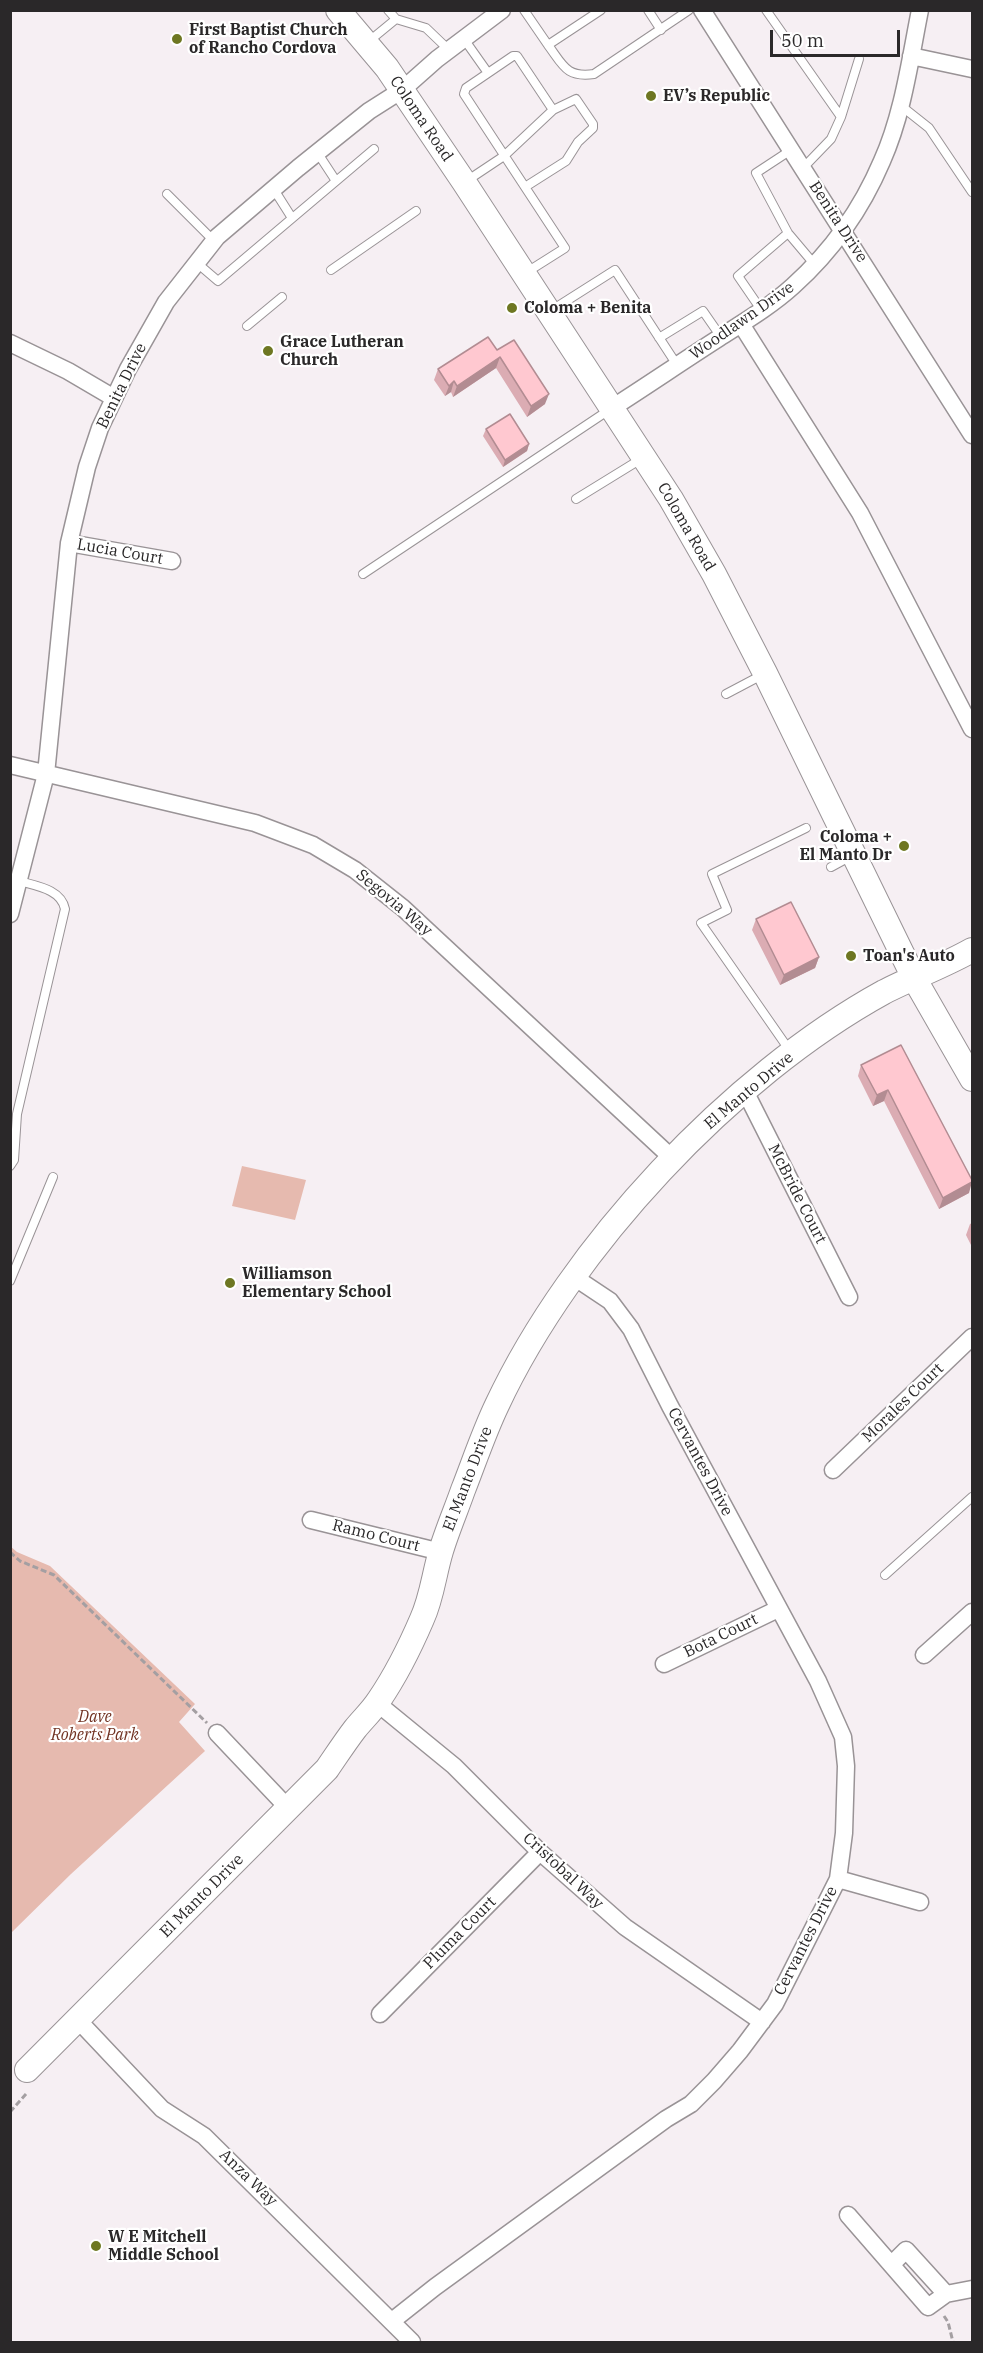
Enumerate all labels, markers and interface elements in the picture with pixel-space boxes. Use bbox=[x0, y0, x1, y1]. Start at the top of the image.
scale bar bbox=[773, 18, 904, 56]
place label: First Baptist Church of Rancho Cordova bbox=[189, 20, 348, 58]
text: 50 m bbox=[781, 29, 824, 52]
marker: First Baptist Church of Rancho Cordova bbox=[170, 32, 184, 46]
street label: Coloma Road bbox=[385, 73, 457, 165]
place label: EV’s Republic bbox=[663, 86, 770, 106]
marker: EV’s Republic bbox=[644, 89, 658, 103]
street label: Benita Drive bbox=[805, 178, 871, 266]
street label: Woodlawn Drive bbox=[686, 278, 798, 364]
place label: Coloma + Benita bbox=[524, 298, 651, 318]
marker: Coloma + Benita bbox=[505, 301, 519, 315]
place label: Grace Lutheran Church bbox=[280, 332, 404, 370]
street label: Benita Drive bbox=[93, 340, 151, 432]
marker: Grace Lutheran Church bbox=[261, 344, 275, 358]
street label: Coloma Road bbox=[653, 479, 719, 575]
street label: Lucia Court bbox=[75, 535, 165, 569]
place label: Coloma + El Manto Dr bbox=[800, 827, 892, 865]
marker: Coloma + El Manto Dr bbox=[897, 839, 911, 853]
street label: Segovia Way bbox=[352, 866, 436, 940]
place label: Toan's Auto bbox=[863, 946, 955, 966]
marker: Toan's Auto bbox=[844, 949, 858, 963]
street label: El Manto Drive bbox=[701, 1048, 797, 1134]
street label: McBride Court bbox=[764, 1141, 830, 1247]
place label: Williamson Elementary School bbox=[242, 1264, 391, 1302]
marker: Williamson Elementary School bbox=[223, 1276, 237, 1290]
street label: Morales Court bbox=[858, 1359, 948, 1447]
street label: Cervantes Drive bbox=[663, 1405, 737, 1519]
street label: El Manto Drive bbox=[439, 1424, 497, 1534]
street label: Ramo Court bbox=[330, 1516, 422, 1556]
street label: Bota Court bbox=[681, 1610, 761, 1662]
park label: Dave Roberts Park bbox=[51, 1707, 139, 1745]
street label: Cristobal Way bbox=[519, 1829, 607, 1913]
street label: El Manto Drive bbox=[156, 1850, 248, 1942]
street label: Cervantes Drive bbox=[770, 1883, 842, 1999]
street label: Pluma Court bbox=[420, 1893, 500, 1973]
street label: Anza Way bbox=[215, 2146, 281, 2210]
place label: W E Mitchell Middle School bbox=[108, 2227, 219, 2265]
marker: W E Mitchell Middle School bbox=[89, 2239, 103, 2253]

